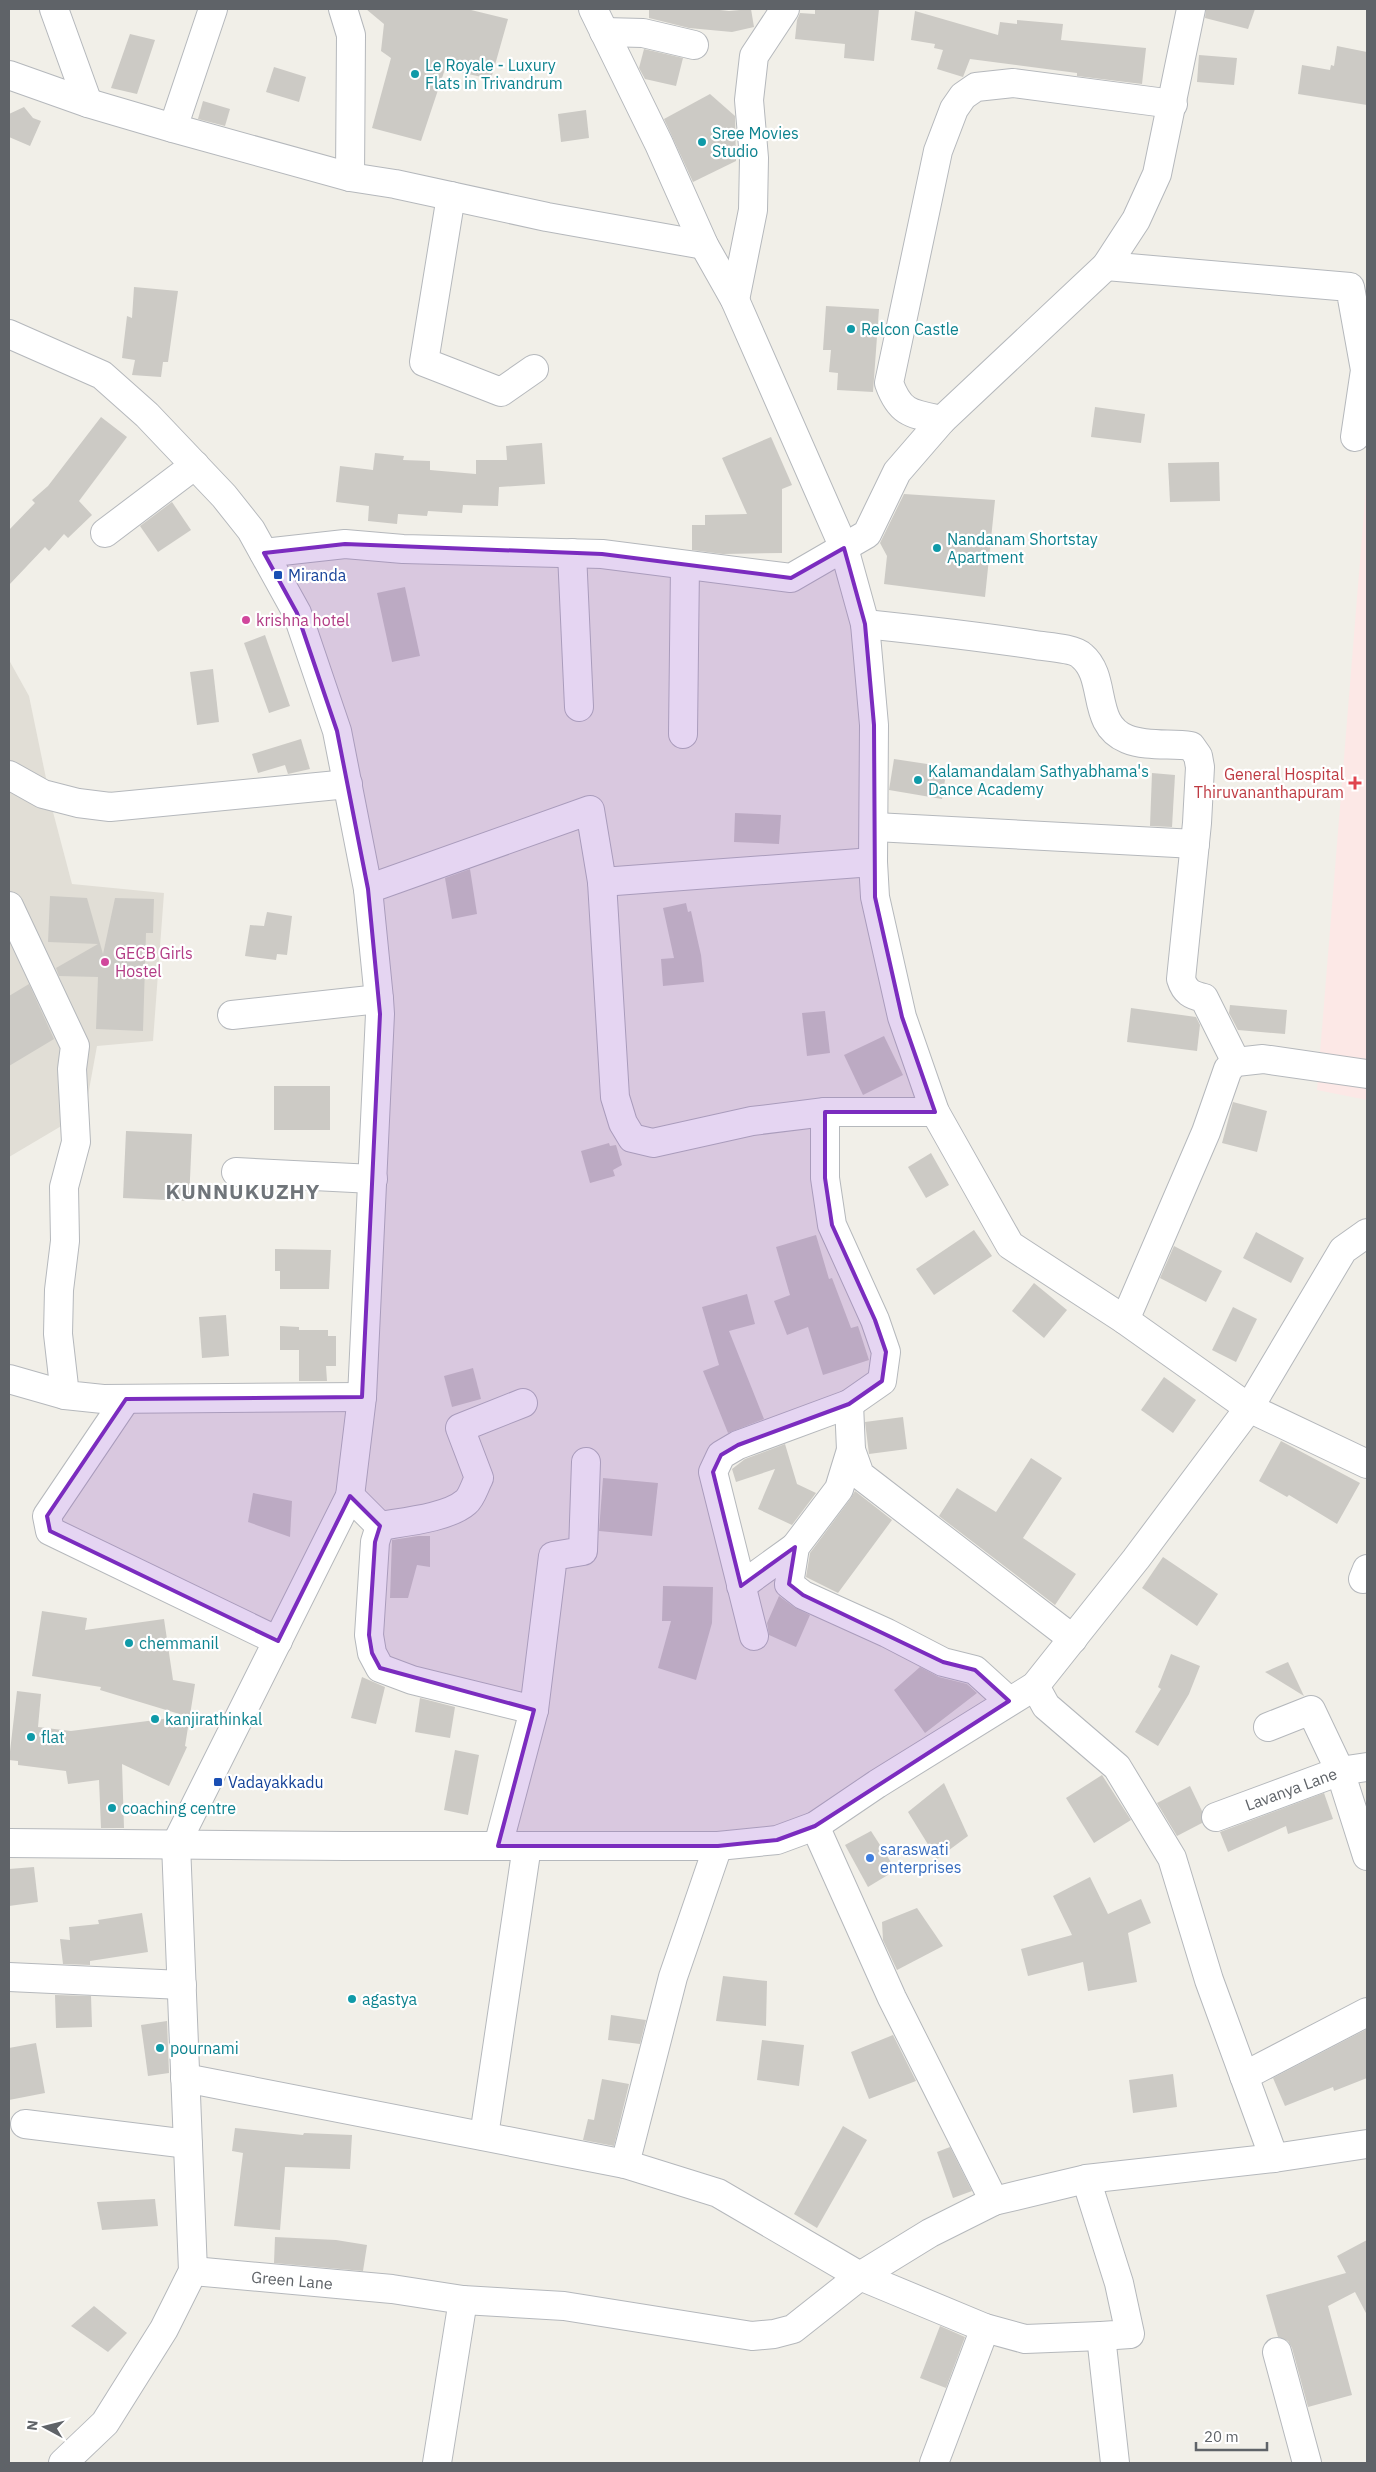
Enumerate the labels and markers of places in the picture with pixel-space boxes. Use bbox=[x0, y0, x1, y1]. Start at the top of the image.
place label: Le Royale - Luxury Flats in Trivandrum bbox=[425, 55, 563, 93]
marker: Le Royale - Luxury Flats in Trivandrum bbox=[409, 68, 421, 80]
place label: Sree Movies Studio bbox=[712, 123, 799, 161]
marker: Sree Movies Studio bbox=[696, 136, 708, 148]
place label: Relcon Castle bbox=[861, 319, 959, 339]
marker: Relcon Castle bbox=[845, 323, 857, 335]
place label: Nandanam Shortstay Apartment bbox=[947, 529, 1098, 567]
marker: Nandanam Shortstay Apartment bbox=[931, 542, 943, 554]
place label: Miranda bbox=[288, 565, 347, 585]
marker: Miranda bbox=[272, 569, 284, 581]
place label: krishna hotel bbox=[256, 610, 349, 630]
marker: krishna hotel bbox=[240, 614, 252, 626]
place label: Kalamandalam Sathyabhama's Dance Academy bbox=[928, 761, 1149, 799]
place label: General Hospital Thiruvananthapuram bbox=[1194, 764, 1344, 802]
marker: Kalamandalam Sathyabhama's Dance Academy bbox=[912, 774, 924, 786]
marker: General Hospital Thiruvananthapuram bbox=[1348, 776, 1362, 790]
place label: GECB Girls Hostel bbox=[115, 943, 193, 981]
marker: GECB Girls Hostel bbox=[99, 956, 111, 968]
place label: chemmanil bbox=[139, 1633, 219, 1653]
marker: chemmanil bbox=[123, 1637, 135, 1649]
place label: kanjirathinkal bbox=[165, 1709, 262, 1729]
marker: kanjirathinkal bbox=[149, 1713, 161, 1725]
place label: flat bbox=[41, 1727, 65, 1747]
marker: flat bbox=[25, 1731, 37, 1743]
place label: Vadayakkadu bbox=[228, 1772, 324, 1792]
marker: Vadayakkadu bbox=[212, 1776, 224, 1788]
place label: coaching centre bbox=[122, 1798, 236, 1818]
marker: coaching centre bbox=[106, 1802, 118, 1814]
place label: saraswati enterprises bbox=[880, 1839, 962, 1877]
marker: saraswati enterprises bbox=[864, 1852, 876, 1864]
place label: agastya bbox=[362, 1989, 418, 2009]
marker: agastya bbox=[346, 1993, 358, 2005]
place label: pournami bbox=[170, 2038, 239, 2058]
marker: pournami bbox=[154, 2042, 166, 2054]

